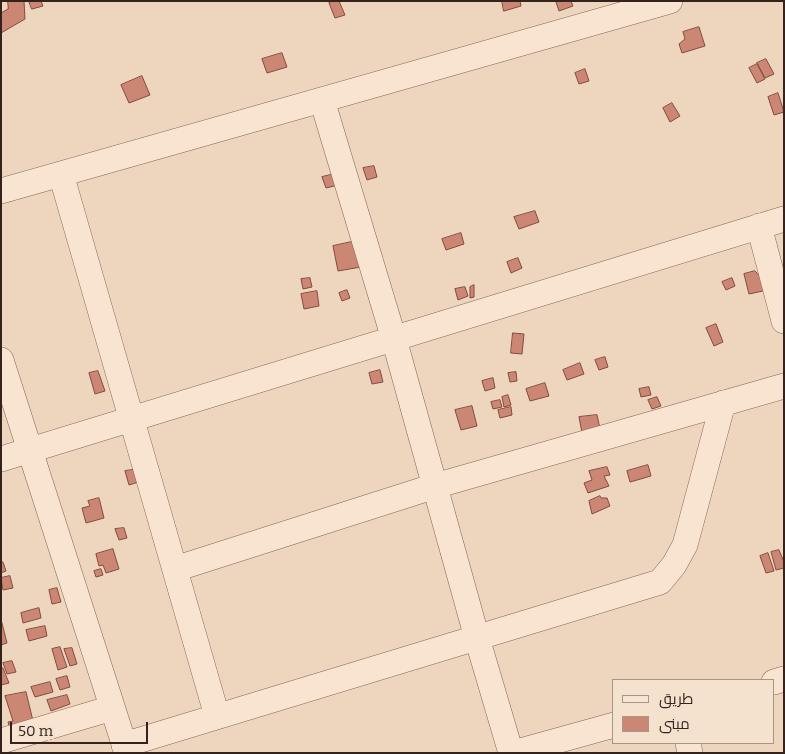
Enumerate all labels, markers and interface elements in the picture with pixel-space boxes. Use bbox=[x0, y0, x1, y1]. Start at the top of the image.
legend bbox=[612, 679, 775, 744]
text: طريق bbox=[659, 690, 693, 708]
scale bar bbox=[12, 712, 150, 744]
text: مبنى bbox=[659, 715, 690, 733]
text: 50 m bbox=[18, 722, 53, 740]

